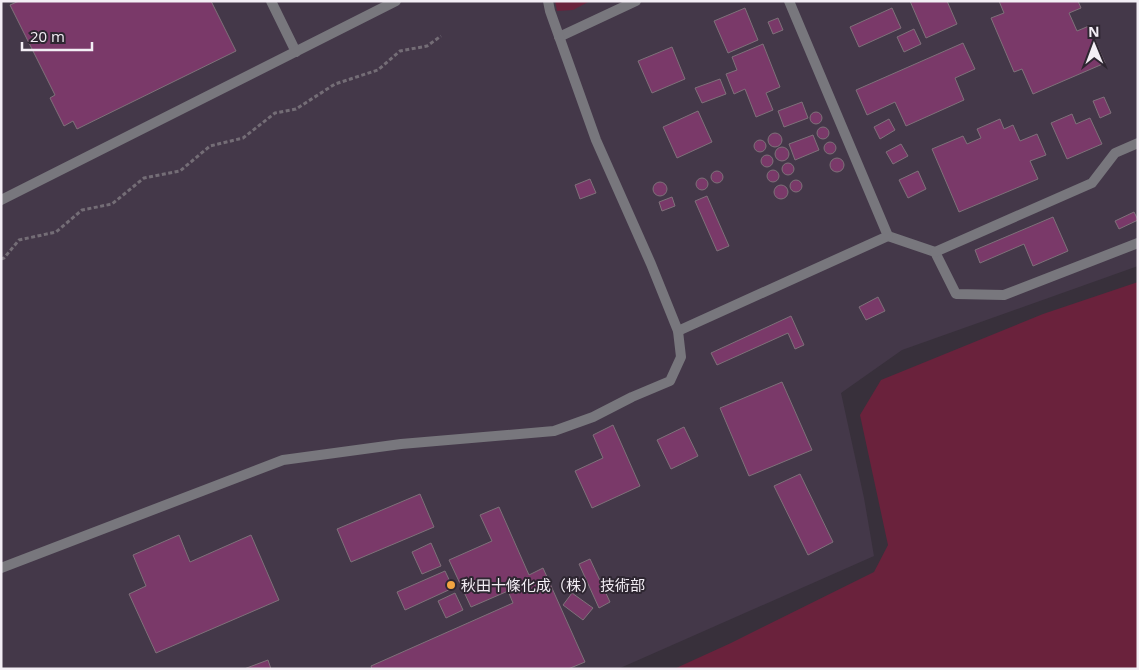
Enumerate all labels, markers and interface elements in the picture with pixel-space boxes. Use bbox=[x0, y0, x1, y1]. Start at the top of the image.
scale bar bbox=[22, 20, 92, 52]
north arrow bbox=[1069, 20, 1119, 70]
text: N bbox=[1088, 22, 1100, 41]
text: 20 m bbox=[30, 26, 65, 46]
place label: 秋田十條化成（株） 技術部 bbox=[461, 575, 645, 595]
marker: 秋田十條化成（株） 技術部 bbox=[445, 579, 457, 591]

